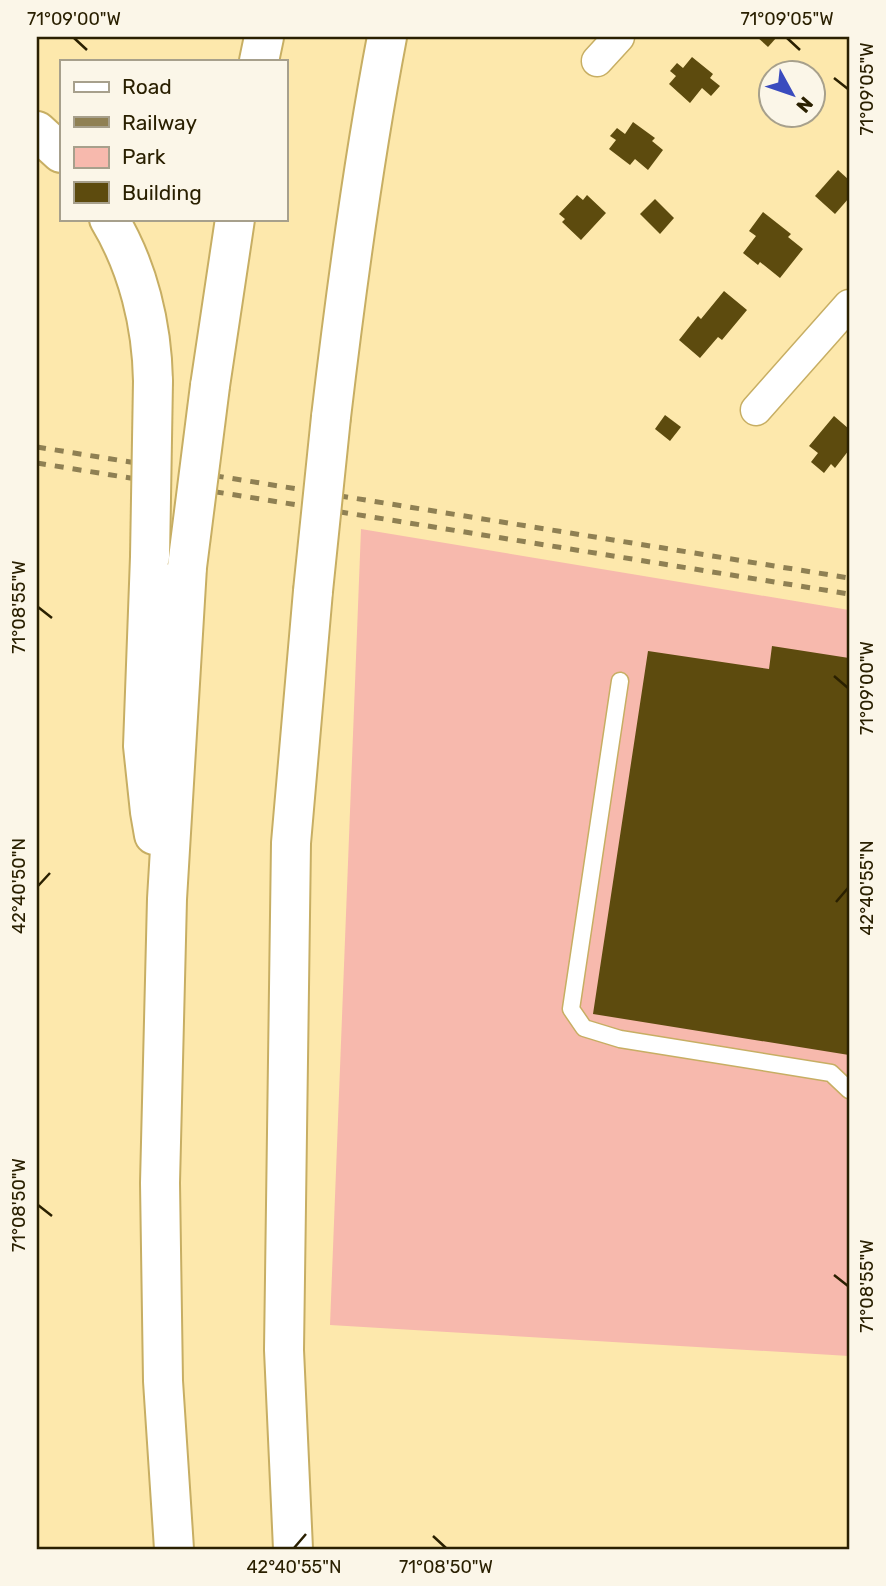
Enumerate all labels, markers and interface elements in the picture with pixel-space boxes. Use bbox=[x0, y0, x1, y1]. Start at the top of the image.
text: 71°09'00"W bbox=[27, 8, 121, 30]
text: 71°09'05"W bbox=[740, 8, 834, 30]
text: 71°09'05"W bbox=[856, 42, 878, 136]
legend bbox=[60, 60, 287, 220]
north arrow bbox=[756, 60, 826, 130]
text: Road bbox=[122, 74, 172, 99]
text: N bbox=[791, 92, 818, 117]
text: Railway bbox=[122, 110, 197, 135]
text: Park bbox=[122, 144, 166, 169]
text: Building bbox=[122, 180, 202, 205]
text: 71°08'55"W bbox=[8, 560, 30, 654]
text: 71°09'00"W bbox=[856, 641, 878, 735]
text: 42°40'50"N bbox=[8, 838, 30, 934]
text: 42°40'55"N bbox=[856, 840, 878, 936]
text: 71°08'50"W bbox=[8, 1158, 30, 1252]
text: 71°08'55"W bbox=[856, 1239, 878, 1333]
text: 42°40'55"N bbox=[246, 1556, 342, 1578]
text: 71°08'50"W bbox=[399, 1556, 493, 1578]

